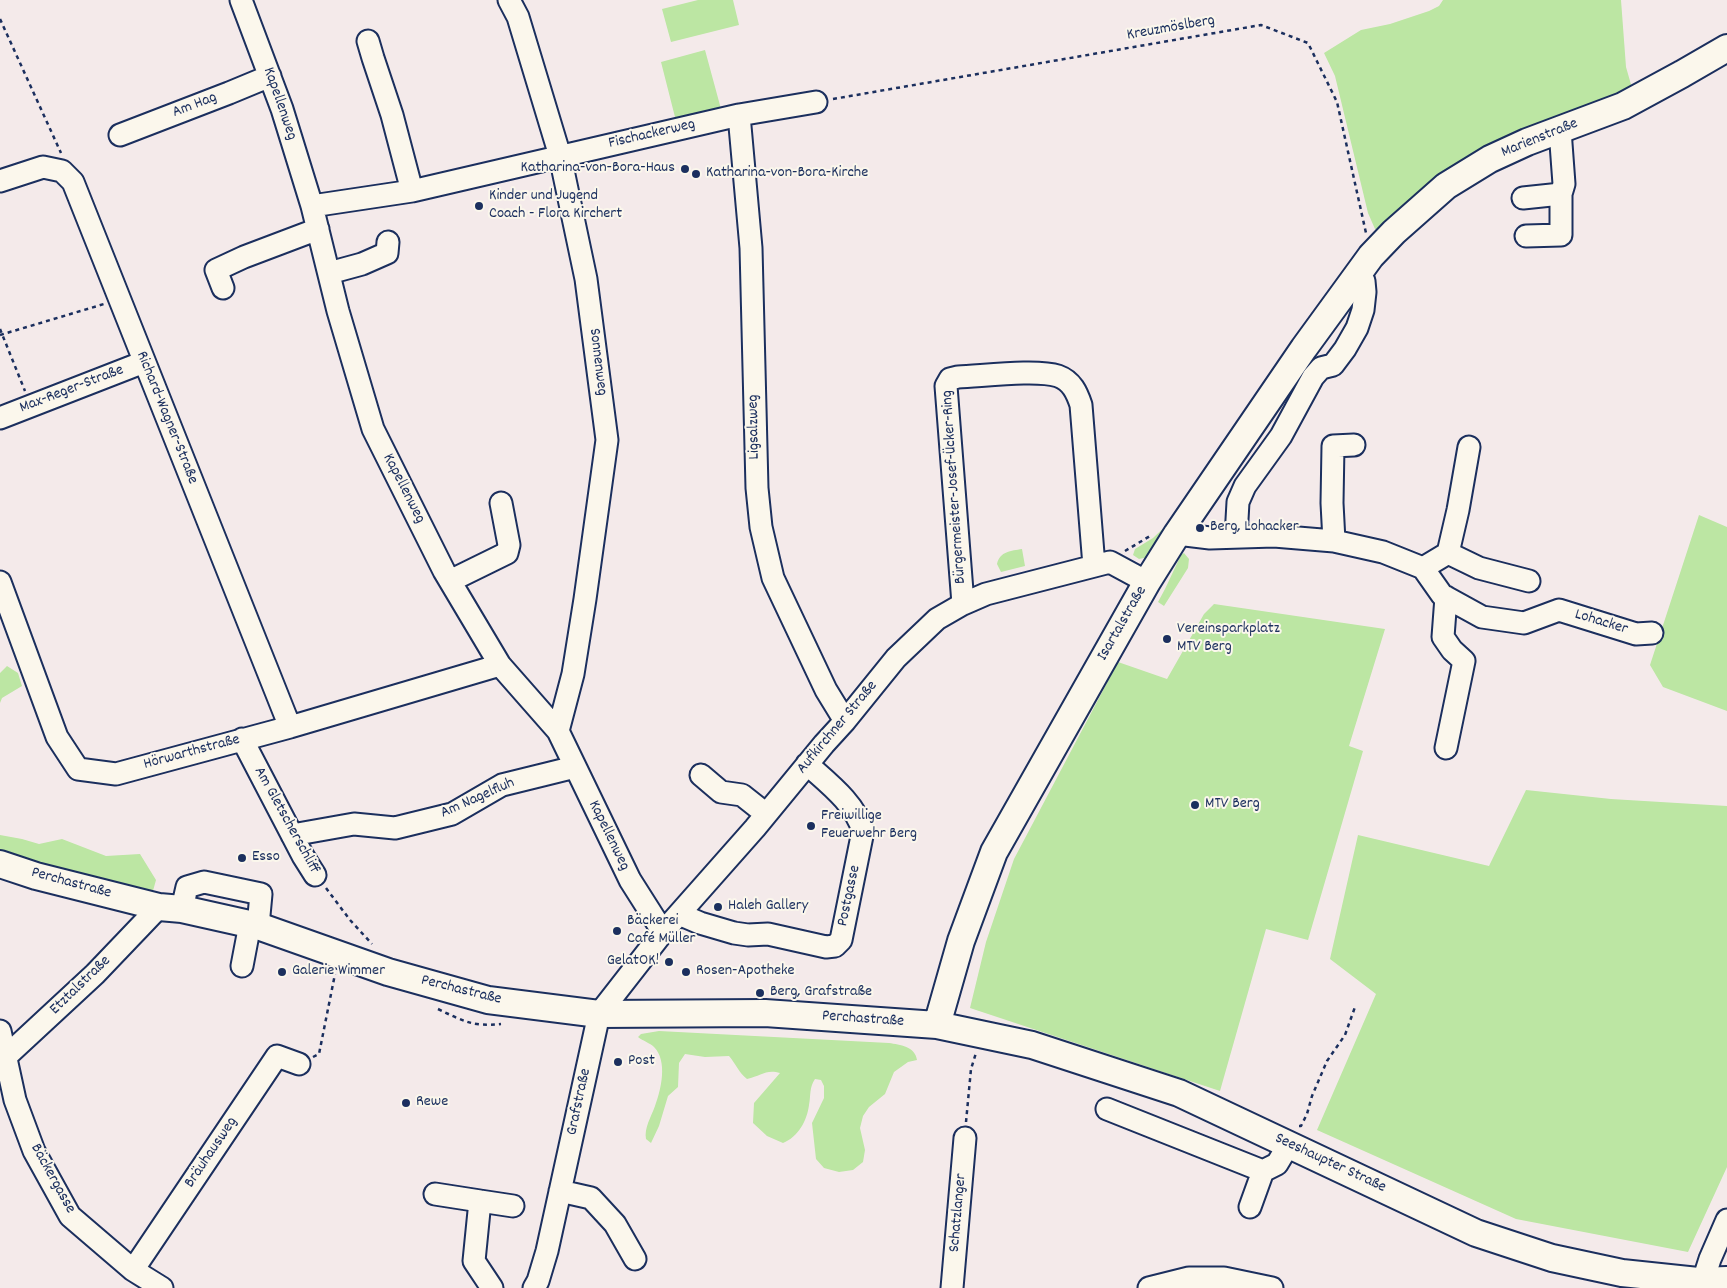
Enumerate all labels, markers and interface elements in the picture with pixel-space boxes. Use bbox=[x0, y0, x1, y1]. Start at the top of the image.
street label: Kreuzmöslberg bbox=[1126, 12, 1216, 46]
street label: Kapellenweg bbox=[258, 65, 300, 143]
street label: Am Hag bbox=[170, 89, 220, 123]
street label: Marienstraße bbox=[1499, 115, 1581, 163]
street label: Fischackerweg bbox=[607, 116, 697, 154]
place label: Katharina-von-Bora-Haus bbox=[521, 159, 675, 179]
marker: Katharina-von-Bora-Haus bbox=[679, 163, 691, 175]
place label: Katharina-von-Bora-Kirche bbox=[706, 164, 868, 184]
marker: Katharina-von-Bora-Kirche bbox=[690, 168, 702, 180]
place label: Kinder und Jugend Coach - Flora Kirchert bbox=[489, 187, 622, 225]
marker: Kinder und Jugend Coach - Flora Kirchert bbox=[473, 200, 485, 212]
street label: Sonnenweg bbox=[583, 327, 611, 397]
street label: Richard-Wagner-Straße bbox=[131, 349, 201, 487]
street label: Max-Reger-Straße bbox=[17, 361, 127, 419]
street label: Bürgermeister-Josef-Ücker-Ring bbox=[939, 390, 971, 584]
street label: Ligsalzweg bbox=[745, 394, 765, 460]
street label: Kapellenweg bbox=[377, 451, 429, 527]
place label: Berg, Lohacker bbox=[1210, 518, 1299, 538]
marker: Berg, Lohacker bbox=[1194, 522, 1206, 534]
street label: Isartalstraße bbox=[1094, 583, 1152, 665]
street label: Lohacker bbox=[1572, 606, 1630, 640]
place label: Vereinsparkplatz MTV Berg bbox=[1177, 620, 1280, 658]
marker: Vereinsparkplatz MTV Berg bbox=[1161, 633, 1173, 645]
street label: Aufkirchner Straße bbox=[794, 678, 882, 778]
street label: Hörwarthstraße bbox=[142, 731, 242, 775]
street label: Am Gletscherschliff bbox=[249, 764, 323, 878]
street label: Am Nagelfluh bbox=[438, 774, 518, 824]
place label: MTV Berg bbox=[1205, 795, 1260, 815]
street label: Kapellenweg bbox=[583, 798, 633, 874]
marker: MTV Berg bbox=[1189, 799, 1201, 811]
place label: Freiwillige Feuerwehr Berg bbox=[821, 807, 917, 845]
marker: Freiwillige Feuerwehr Berg bbox=[805, 820, 817, 832]
place label: Esso bbox=[252, 848, 280, 868]
marker: Esso bbox=[236, 852, 248, 864]
street label: Perchastraße bbox=[29, 864, 113, 904]
street label: Postgasse bbox=[834, 864, 866, 928]
place label: Haleh Gallery bbox=[728, 897, 808, 917]
marker: Haleh Gallery bbox=[712, 901, 724, 913]
place label: Bäckerei Café Müller bbox=[627, 912, 695, 950]
marker: Bäckerei Café Müller bbox=[611, 925, 623, 937]
street label: Etztalstraße bbox=[47, 952, 115, 1020]
place label: GelatOK! bbox=[607, 952, 659, 972]
marker: GelatOK! bbox=[663, 956, 675, 968]
place label: Galerie Wimmer bbox=[292, 962, 385, 982]
place label: Rosen-Apotheke bbox=[696, 962, 795, 982]
marker: Galerie Wimmer bbox=[276, 966, 288, 978]
marker: Rosen-Apotheke bbox=[680, 966, 692, 978]
street label: Perchastraße bbox=[419, 972, 503, 1010]
place label: Berg, Grafstraße bbox=[770, 983, 872, 1003]
marker: Berg, Grafstraße bbox=[754, 987, 766, 999]
street label: Perchastraße bbox=[821, 1008, 905, 1032]
place label: Post bbox=[628, 1052, 655, 1072]
marker: Post bbox=[612, 1056, 624, 1068]
street label: Grafstraße bbox=[564, 1067, 596, 1137]
place label: Rewe bbox=[416, 1093, 448, 1113]
marker: Rewe bbox=[400, 1097, 412, 1109]
street label: Bräuhausweg bbox=[181, 1114, 243, 1192]
street label: Seeshaupter Straße bbox=[1271, 1130, 1389, 1198]
street label: Bäckergasse bbox=[25, 1141, 79, 1217]
street label: Schatzlanger bbox=[946, 1173, 972, 1253]

